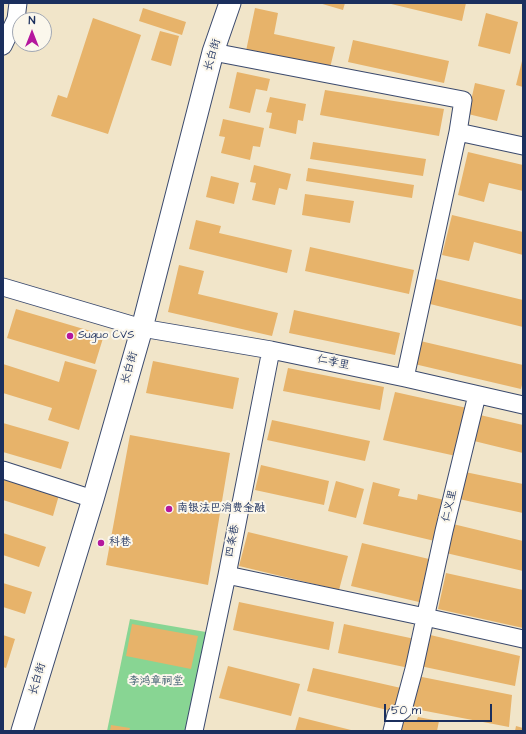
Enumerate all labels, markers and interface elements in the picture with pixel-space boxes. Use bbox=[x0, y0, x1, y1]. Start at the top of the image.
north arrow bbox=[12, 12, 52, 52]
text: N bbox=[29, 13, 35, 28]
street label: 长白街 bbox=[202, 37, 224, 73]
place label: Suguo CVS bbox=[78, 329, 134, 343]
marker: Suguo CVS bbox=[65, 331, 75, 341]
street label: 长白街 bbox=[119, 350, 141, 386]
street label: 仁孝里 bbox=[315, 353, 351, 373]
street label: 仁义里 bbox=[440, 488, 460, 524]
place label: 南银法巴消费金融 bbox=[177, 502, 265, 516]
marker: 南银法巴消费金融 bbox=[164, 504, 174, 514]
street label: 四条巷 bbox=[223, 524, 243, 558]
place label: 科巷 bbox=[109, 536, 131, 550]
marker: 科巷 bbox=[96, 538, 106, 548]
street label: 长白街 bbox=[27, 661, 49, 697]
park label: 李鸿章祠堂 bbox=[129, 675, 183, 689]
scale bar bbox=[386, 696, 494, 722]
text: 50 m bbox=[391, 702, 421, 719]

